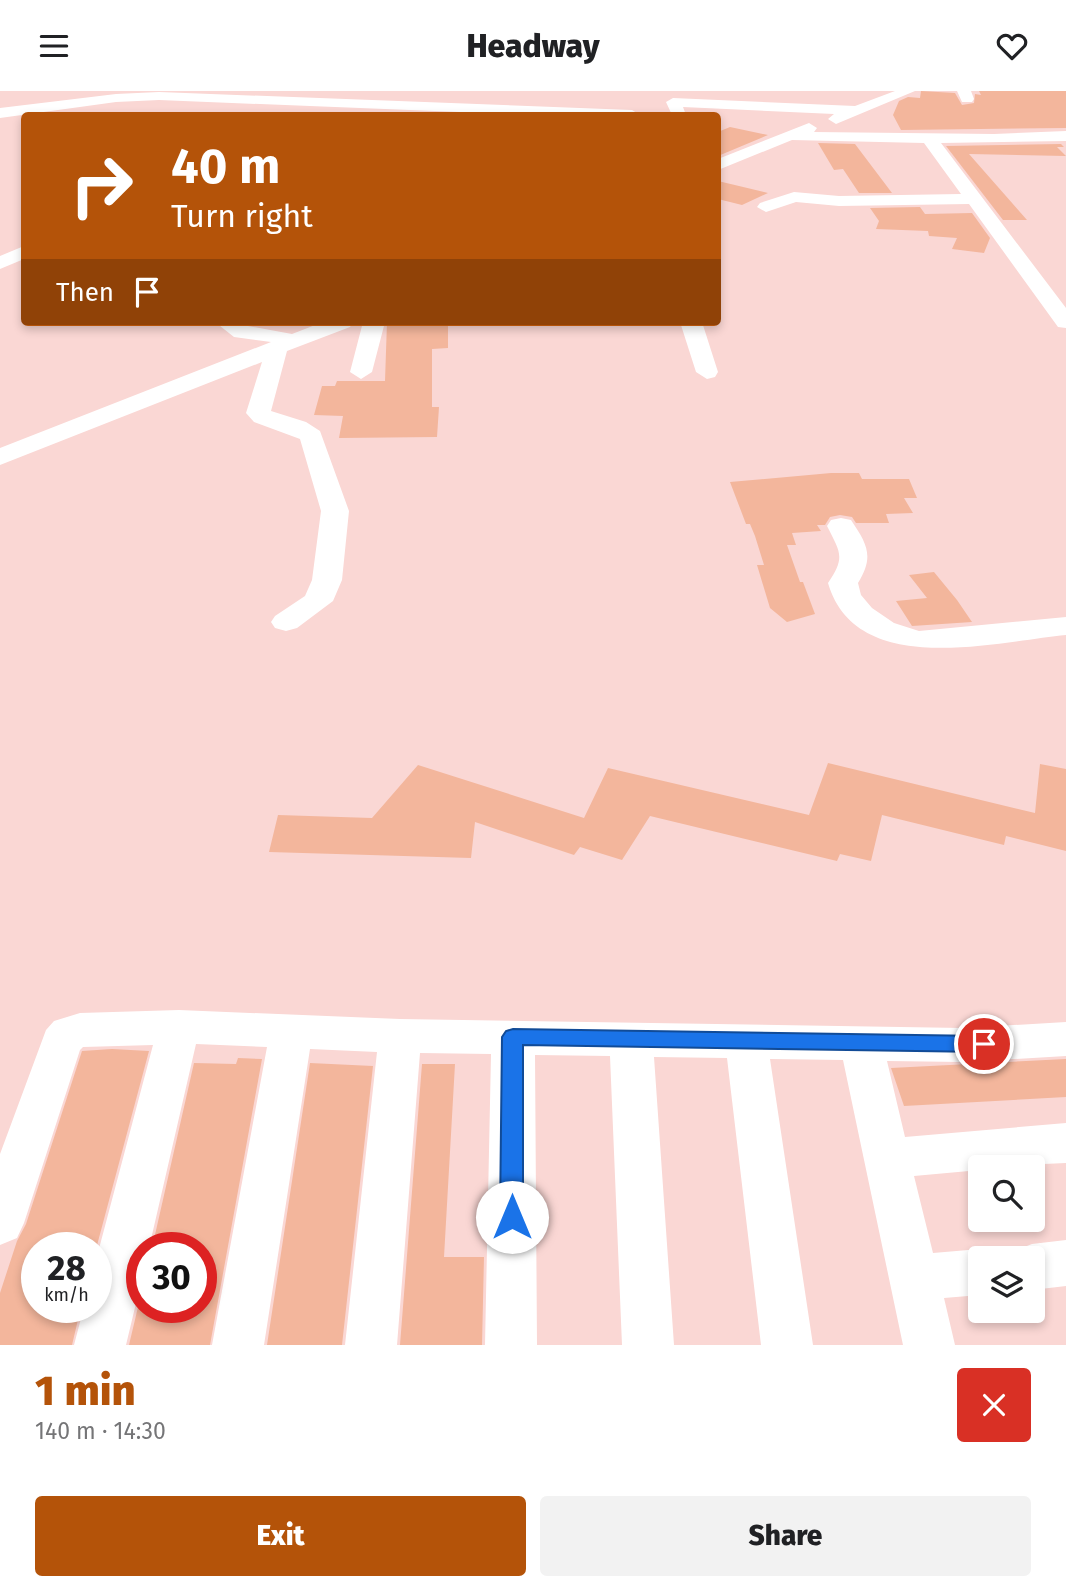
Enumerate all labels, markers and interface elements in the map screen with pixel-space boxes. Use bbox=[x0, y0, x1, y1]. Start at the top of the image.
icon: menu bbox=[35, 27, 73, 65]
text: Headway bbox=[466, 27, 600, 65]
icon: heart bbox=[993, 27, 1031, 65]
text: 40 m bbox=[171, 137, 280, 196]
icon: right bbox=[56, 140, 147, 231]
text: Turn right bbox=[171, 197, 313, 235]
icon: arrive bbox=[128, 273, 166, 311]
text: Then bbox=[56, 277, 114, 308]
pin bbox=[954, 1014, 1014, 1074]
icon: arrive bbox=[965, 1025, 1003, 1063]
map controls bbox=[968, 1155, 1045, 1323]
button: search bbox=[968, 1155, 1045, 1232]
position arrow bbox=[475, 1180, 549, 1254]
speed limit sign: 30 bbox=[126, 1232, 217, 1323]
button: layers bbox=[968, 1246, 1045, 1323]
text: 28 bbox=[47, 1247, 86, 1289]
text: km/h bbox=[44, 1284, 89, 1306]
text: 1 min bbox=[35, 1366, 136, 1416]
button: close bbox=[957, 1368, 1031, 1442]
text: 140 m · 14:30 bbox=[35, 1417, 166, 1445]
button: Exit bbox=[35, 1496, 526, 1576]
button: Share bbox=[540, 1496, 1031, 1576]

